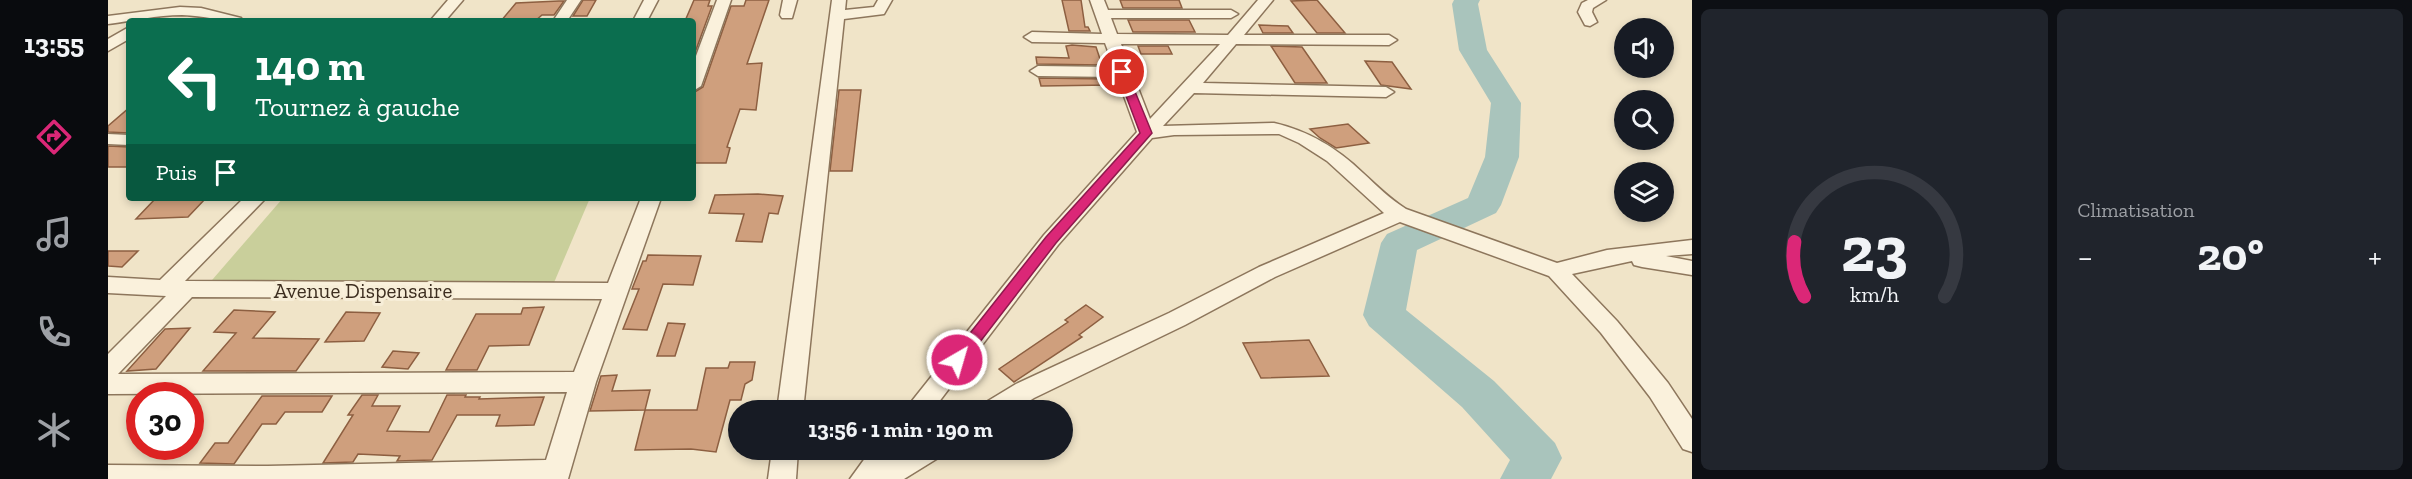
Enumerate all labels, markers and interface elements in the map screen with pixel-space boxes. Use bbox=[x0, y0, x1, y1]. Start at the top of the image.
map controls bbox=[1614, 18, 1674, 222]
button: sound bbox=[1614, 18, 1674, 78]
text: 13:55 bbox=[24, 28, 84, 60]
text: 140 m bbox=[255, 40, 365, 91]
icon: left bbox=[156, 42, 234, 120]
pin bbox=[1096, 46, 1147, 97]
icon: arrive bbox=[1105, 55, 1138, 88]
button: search bbox=[1614, 90, 1674, 150]
text: Tournez à gauche bbox=[255, 91, 460, 123]
icon: directions bbox=[33, 116, 75, 158]
icon: arrive bbox=[209, 156, 242, 189]
text: Puis bbox=[156, 159, 197, 186]
button: layers bbox=[1614, 162, 1674, 222]
text: Climatisation bbox=[2078, 198, 2194, 222]
text: 23 bbox=[1841, 212, 1908, 287]
icon: music bbox=[33, 213, 75, 255]
text: 20° bbox=[2197, 228, 2264, 282]
text: − bbox=[2078, 237, 2093, 276]
text: + bbox=[2368, 237, 2382, 276]
street label: Avenue Dispensaire bbox=[274, 278, 452, 303]
text: km/h bbox=[1850, 282, 1899, 307]
icon: phone bbox=[33, 311, 75, 353]
position arrow bbox=[925, 328, 989, 392]
speed limit sign: 30 bbox=[126, 382, 204, 460]
icon: climate bbox=[33, 409, 75, 451]
text: 13:56 · 1 min · 190 m bbox=[808, 416, 993, 443]

